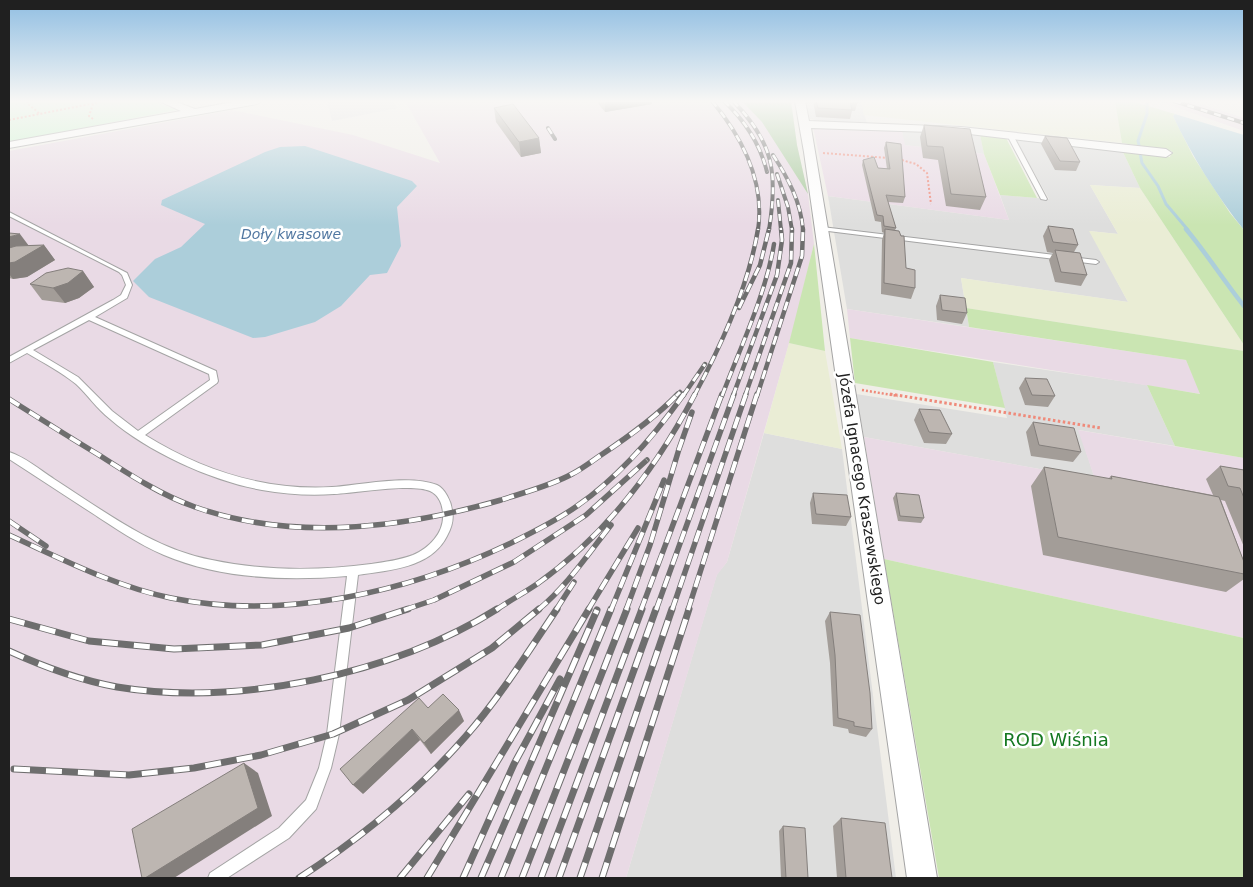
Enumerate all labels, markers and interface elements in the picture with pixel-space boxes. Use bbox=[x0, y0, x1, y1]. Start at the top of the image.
water label: Doły kwasowe bbox=[241, 226, 341, 242]
street label: Józefa Ignacego Kraszewskiego bbox=[835, 371, 889, 606]
park label: ROD Wiśnia bbox=[1003, 729, 1109, 750]

